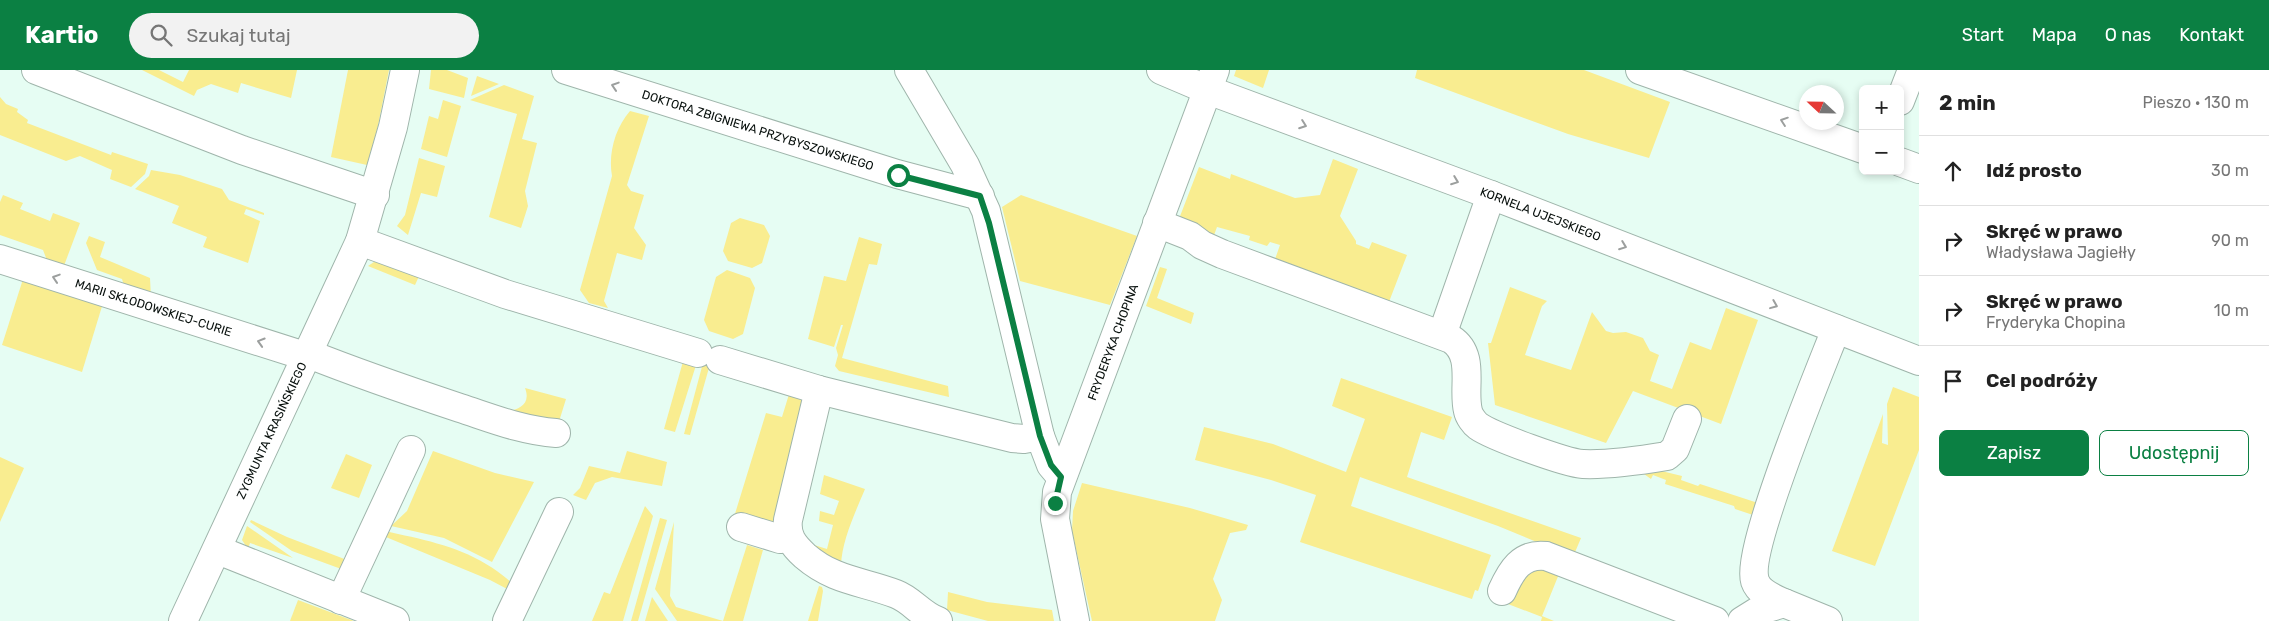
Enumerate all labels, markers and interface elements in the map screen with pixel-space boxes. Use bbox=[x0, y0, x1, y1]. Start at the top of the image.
search box bbox=[129, 13, 479, 58]
text: Kartio bbox=[25, 21, 99, 49]
icon: search bbox=[147, 21, 175, 49]
text: Szukaj tutaj bbox=[187, 24, 291, 47]
text: Start bbox=[1962, 24, 2004, 46]
text: Mapa bbox=[2032, 24, 2077, 46]
text: O nas bbox=[2105, 24, 2151, 46]
text: Kontakt bbox=[2179, 24, 2244, 46]
one-way arrow bbox=[611, 81, 620, 91]
north arrow bbox=[1799, 85, 1844, 130]
map controls bbox=[1859, 85, 1904, 175]
button: + bbox=[1859, 85, 1904, 130]
street label: DOKTORA ZBIGNIEWA PRZYBYSZOWSKIEGO bbox=[640, 87, 875, 173]
text: 2 min bbox=[1939, 90, 1996, 115]
text: Pieszo · 130 m bbox=[2143, 93, 2249, 112]
one-way arrow bbox=[1780, 117, 1789, 127]
one-way arrow bbox=[1298, 119, 1306, 129]
button: − bbox=[1859, 130, 1904, 175]
icon: ahead bbox=[1939, 157, 1967, 185]
text: Idź prosto bbox=[1986, 159, 2082, 182]
text: 30 m bbox=[2211, 161, 2249, 180]
route start bbox=[887, 164, 910, 187]
one-way arrow bbox=[1450, 175, 1459, 185]
street label: KORNELA UJEJSKIEGO bbox=[1478, 185, 1603, 244]
text: Skręć w prawo bbox=[1986, 220, 2123, 243]
icon: right bbox=[1939, 227, 1967, 255]
text: 90 m bbox=[2211, 231, 2249, 250]
one-way arrow bbox=[1618, 240, 1627, 250]
text: Władysława Jagiełły bbox=[1986, 243, 2136, 262]
one-way arrow bbox=[52, 274, 61, 284]
street label: MARII SKŁODOWSKIEJ-CURIE bbox=[73, 276, 234, 339]
street label: FRYDERYKA CHOPINA bbox=[1085, 282, 1141, 402]
text: Skręć w prawo bbox=[1986, 290, 2123, 313]
icon: right bbox=[1939, 297, 1967, 325]
one-way arrow bbox=[1770, 299, 1778, 309]
text: 10 m bbox=[2214, 301, 2249, 320]
text: Fryderyka Chopina bbox=[1986, 313, 2126, 332]
one-way arrow bbox=[258, 338, 266, 348]
street label: ZYGMUNTA KRASIŃSKIEGO bbox=[234, 360, 310, 501]
icon: arrive bbox=[1939, 367, 1967, 395]
text: Cel podróży bbox=[1986, 369, 2098, 392]
button: Zapisz bbox=[1939, 430, 2089, 476]
button: Udostępnij bbox=[2099, 430, 2249, 476]
route end bbox=[1044, 492, 1067, 515]

